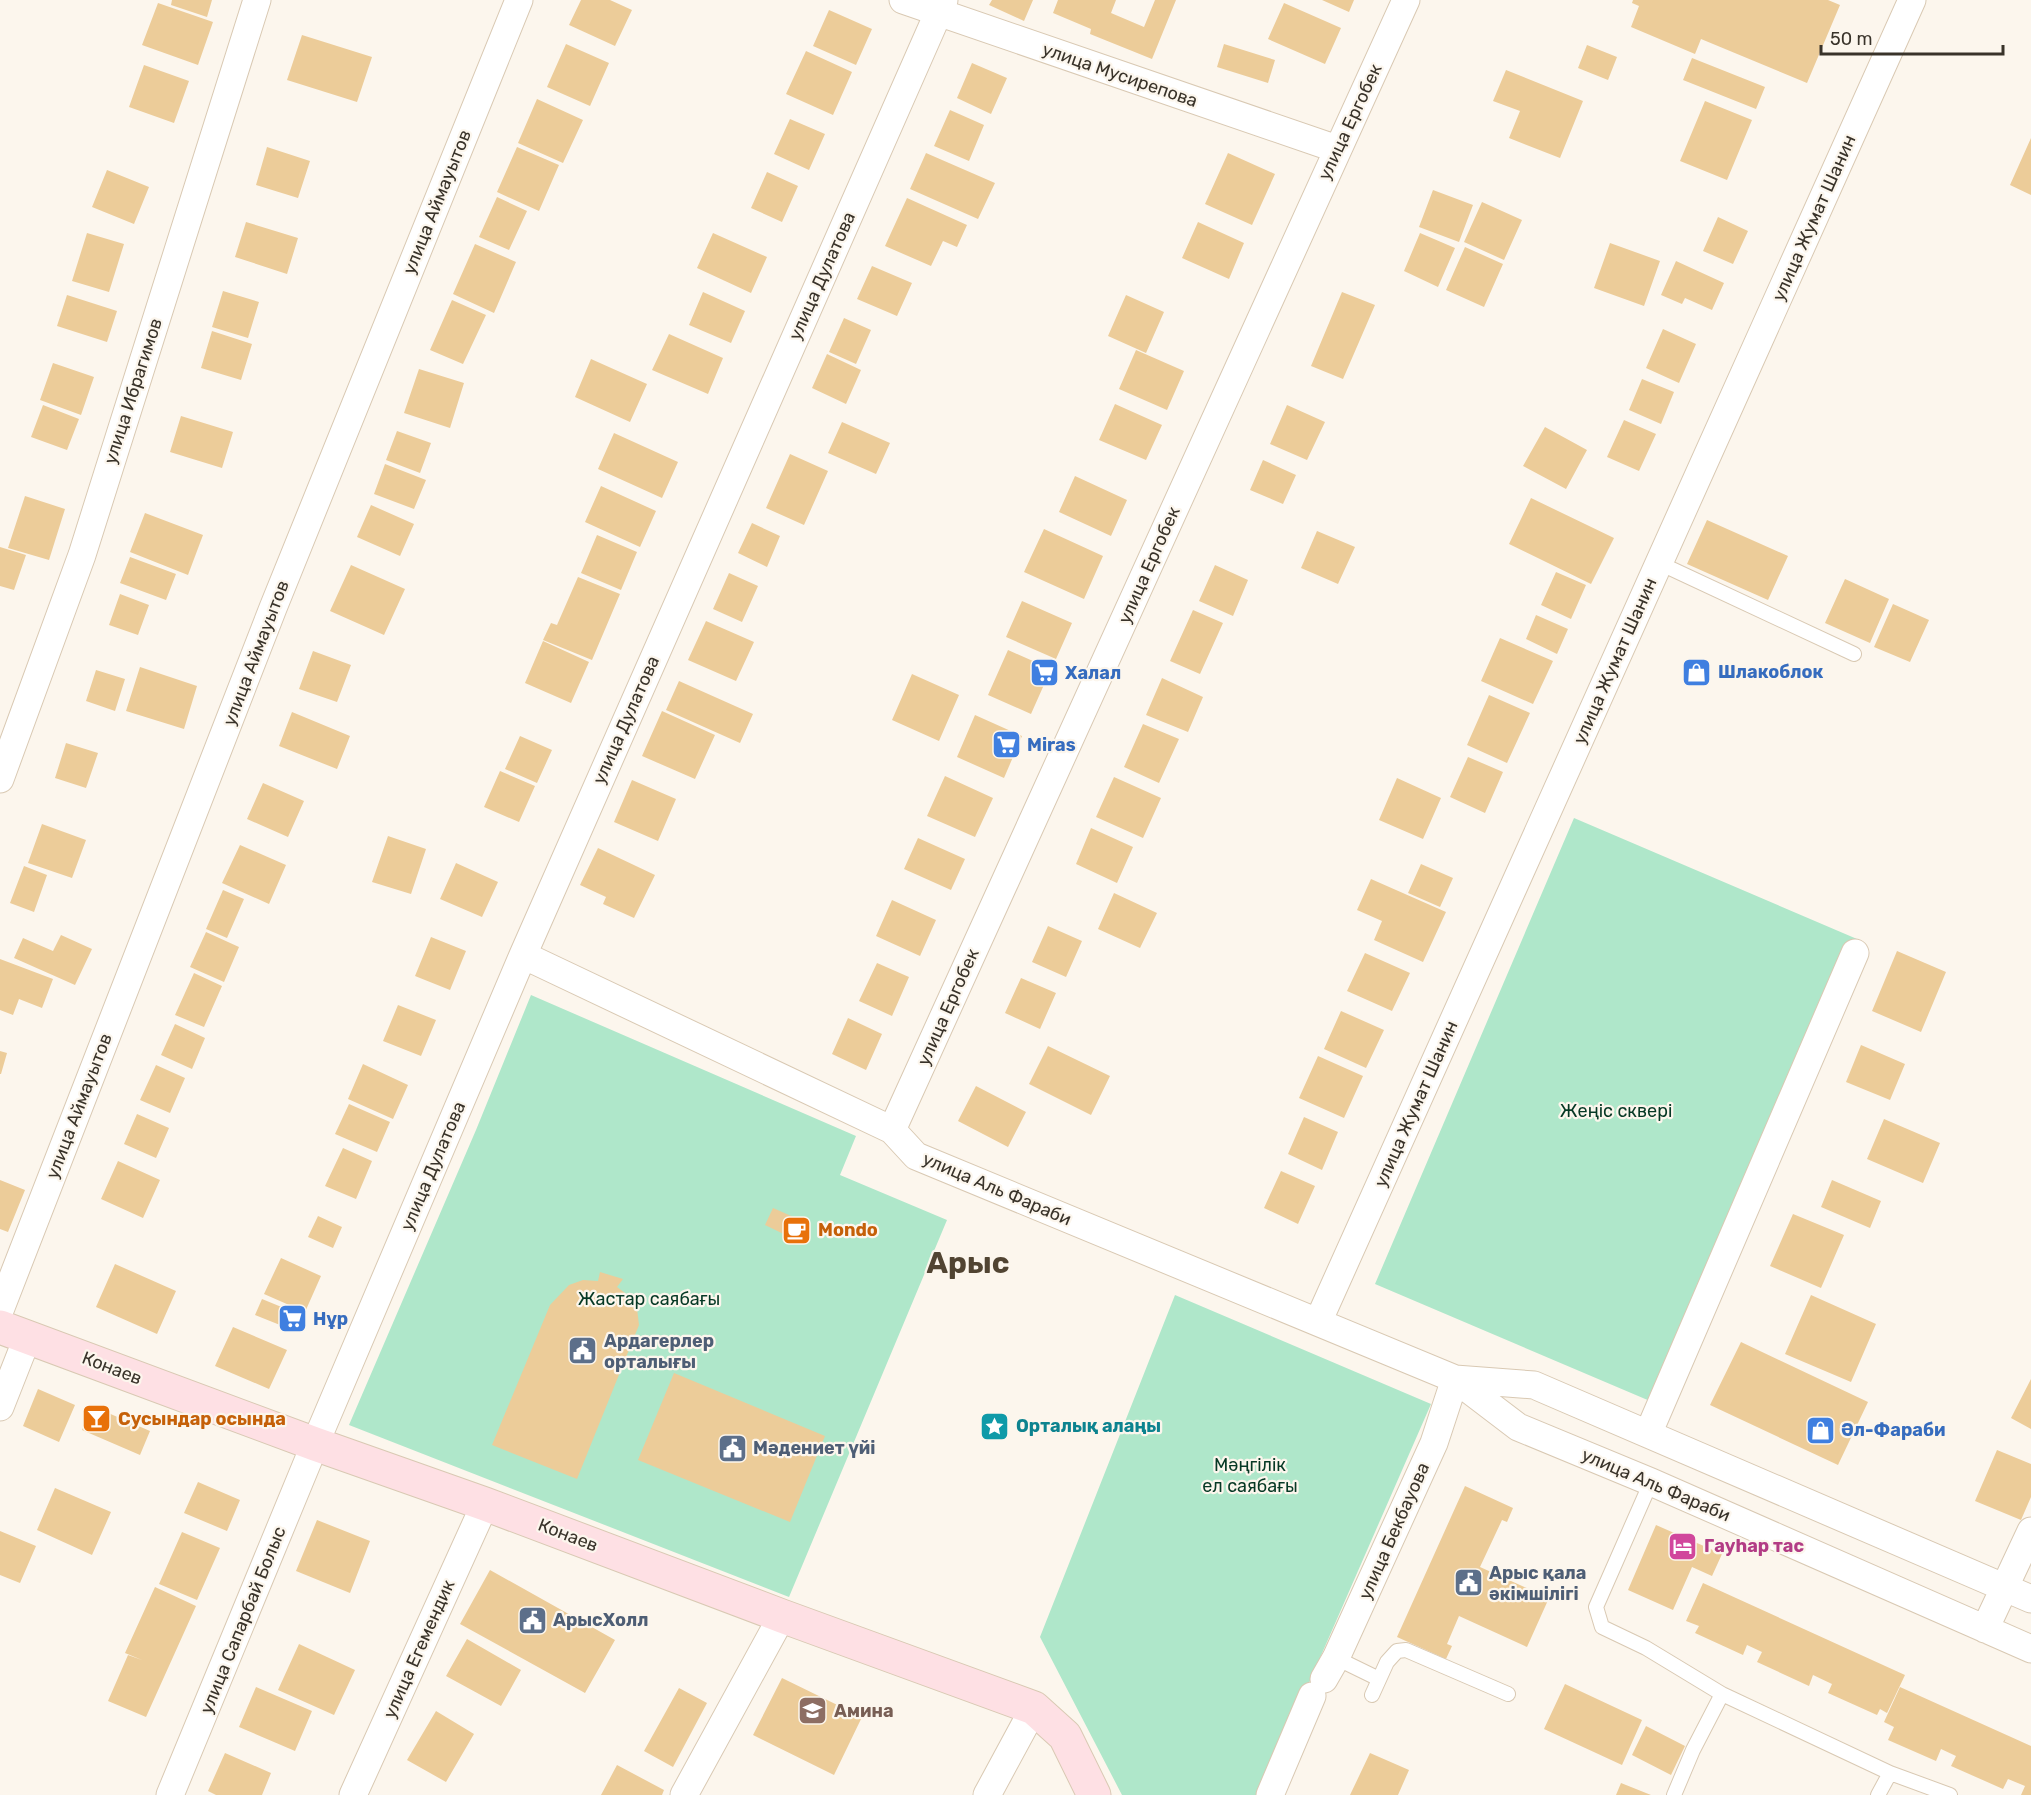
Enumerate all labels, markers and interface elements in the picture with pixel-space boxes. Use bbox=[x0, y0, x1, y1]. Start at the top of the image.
scale bar bbox=[1821, 18, 2002, 56]
text: 50 m bbox=[1830, 28, 1873, 50]
street label: улица Мусирепова bbox=[1039, 38, 1201, 112]
street label: улица Ергобек bbox=[1313, 60, 1387, 184]
street label: улица Аймауытов bbox=[398, 127, 476, 277]
street label: улица Жумат Шанин bbox=[1767, 131, 1861, 305]
street label: улица Дулатова bbox=[784, 208, 860, 344]
street label: улица Ибрагимов bbox=[99, 315, 167, 467]
street label: улица Ергобек bbox=[1113, 503, 1185, 627]
street label: улица Жумат Шанин bbox=[1568, 574, 1662, 748]
street label: улица Аймауытов bbox=[218, 577, 294, 729]
street label: улица Дулатова bbox=[588, 652, 664, 788]
shop icon: Шлакоблок bbox=[1681, 656, 1713, 688]
supermarket icon: Халал bbox=[1028, 657, 1060, 689]
place label: Шлакоблок bbox=[1718, 661, 1823, 683]
place label: Халал bbox=[1065, 662, 1121, 684]
supermarket icon: Miras bbox=[990, 729, 1022, 761]
place label: Miras bbox=[1027, 734, 1076, 756]
street label: улица Ергобек bbox=[912, 945, 984, 1069]
street label: улица Жумат Шанин bbox=[1369, 1017, 1463, 1191]
street label: улица Аймауытов bbox=[41, 1030, 117, 1182]
street label: улица Дулатова bbox=[396, 1098, 470, 1234]
park label: Жеңіс сквері bbox=[1560, 1100, 1672, 1122]
street label: улица Аль Фараби bbox=[919, 1148, 1075, 1230]
cafe icon: Mondo bbox=[781, 1214, 813, 1246]
place label: Mondo bbox=[818, 1219, 878, 1241]
district label: Арыс bbox=[927, 1245, 1009, 1281]
park label: Жастар саябағы bbox=[578, 1288, 720, 1310]
supermarket icon: Нұр bbox=[276, 1303, 308, 1335]
place label: Нұр bbox=[313, 1308, 348, 1330]
place label: Ардагерлер орталығы bbox=[604, 1330, 714, 1373]
public building icon: Ардагерлер орталығы bbox=[567, 1335, 599, 1367]
street label: Конаев bbox=[79, 1347, 145, 1389]
bar icon: Сусындар осында bbox=[81, 1403, 113, 1435]
place label: Сусындар осында bbox=[118, 1408, 286, 1430]
place icon: Орталық алаңы bbox=[979, 1410, 1011, 1442]
shop icon: Әл-Фараби bbox=[1804, 1414, 1836, 1446]
place label: Орталық алаңы bbox=[1016, 1415, 1161, 1437]
place label: Әл-Фараби bbox=[1841, 1419, 1945, 1441]
public building icon: Mәдениет үйі bbox=[716, 1432, 748, 1464]
place label: Mәдениет үйі bbox=[753, 1437, 875, 1459]
street label: улица Аль Фараби bbox=[1578, 1444, 1734, 1526]
park label: Мәңгілік ел саябағы bbox=[1202, 1454, 1298, 1497]
street label: улица Бекбауова bbox=[1354, 1459, 1434, 1603]
street label: Конаев bbox=[535, 1514, 601, 1556]
street label: улица Cапарбай Болыс bbox=[195, 1523, 291, 1717]
hotel icon: Гауһар тас bbox=[1667, 1530, 1699, 1562]
place label: Гауһар тас bbox=[1704, 1535, 1804, 1557]
place label: Арыс қала әкімшілігі bbox=[1489, 1562, 1586, 1605]
public building icon: Арыс қала әкімшілігі bbox=[1452, 1567, 1484, 1599]
street label: улица Егемендик bbox=[379, 1576, 460, 1722]
public building icon: АрысХолл bbox=[516, 1604, 548, 1636]
place label: АрысХолл bbox=[553, 1609, 648, 1631]
school or university icon: Амина bbox=[797, 1695, 829, 1727]
place label: Амина bbox=[834, 1700, 894, 1722]

